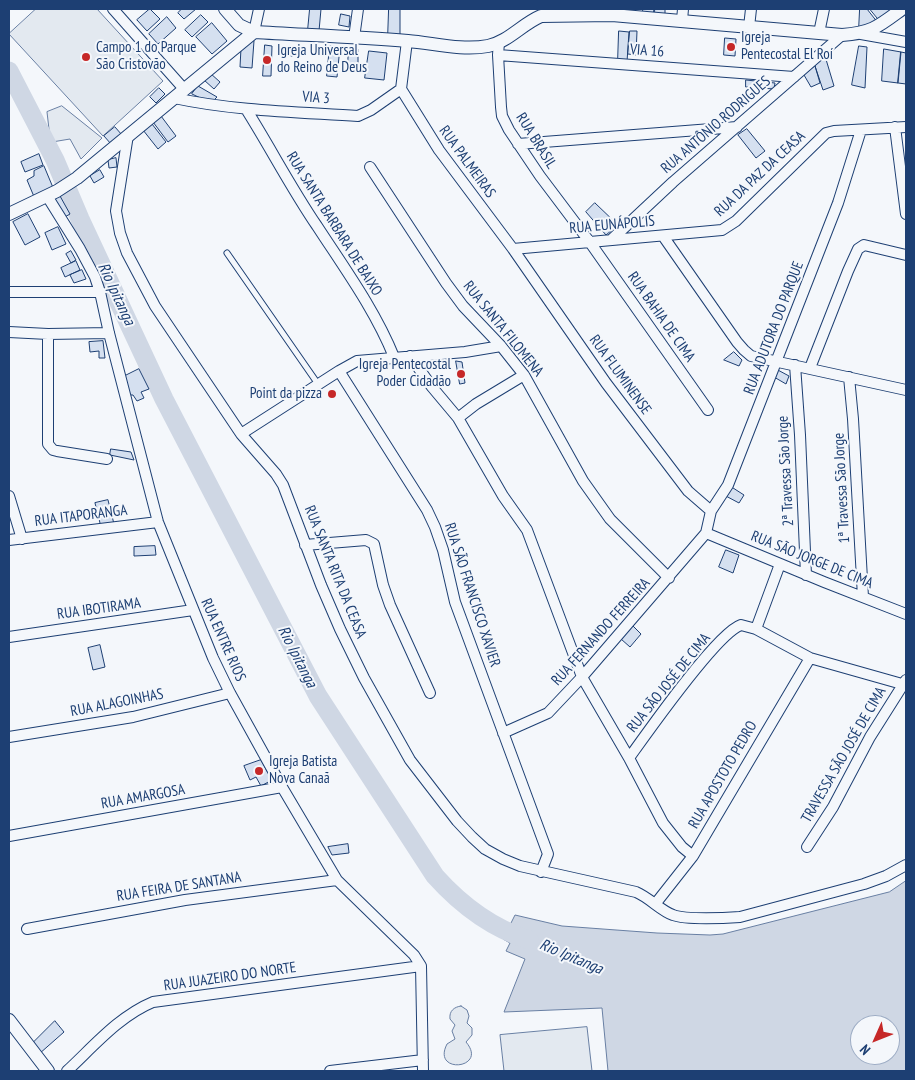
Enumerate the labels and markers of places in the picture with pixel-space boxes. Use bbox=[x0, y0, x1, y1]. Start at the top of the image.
place label: Igreja Pentecostal El Roí bbox=[741, 29, 833, 64]
place label: Campo 1 do Parque São Cristovão bbox=[96, 39, 196, 74]
marker: Igreja Pentecostal El Roí bbox=[725, 41, 737, 53]
place label: Igreja Universal do Reino de Deus bbox=[277, 42, 367, 77]
marker: Campo 1 do Parque São Cristovão bbox=[80, 51, 92, 63]
marker: Igreja Universal do Reino de Deus bbox=[261, 54, 273, 66]
place label: Igreja Pentecostal Poder Cidadão bbox=[359, 356, 451, 391]
marker: Igreja Pentecostal Poder Cidadão bbox=[455, 368, 467, 380]
place label: Point da pizza bbox=[250, 385, 322, 403]
marker: Point da pizza bbox=[326, 388, 338, 400]
place label: Igreja Batista Nova Canaã bbox=[269, 753, 337, 788]
marker: Igreja Batista Nova Canaã bbox=[253, 765, 265, 777]

